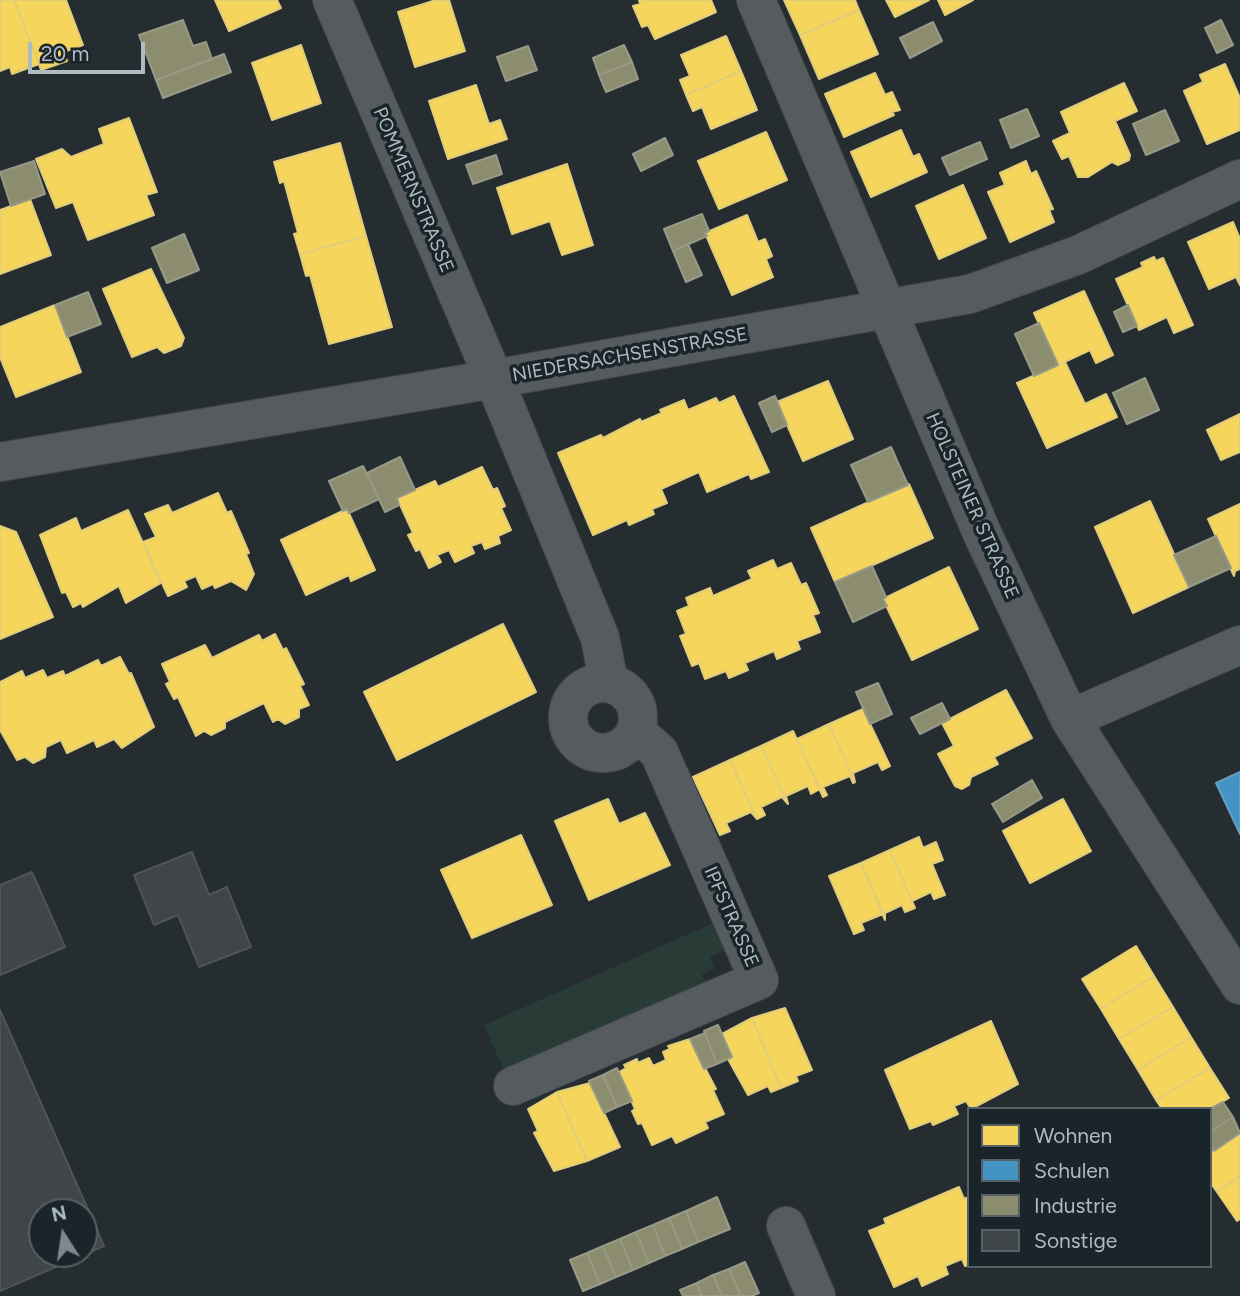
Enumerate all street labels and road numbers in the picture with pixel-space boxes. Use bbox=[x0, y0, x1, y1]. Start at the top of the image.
street label: POMMERNSTRASSE bbox=[368, 104, 458, 276]
street label: NIEDERSACHSENSTRASSE bbox=[511, 323, 749, 387]
street label: HOLSTEINER STRASSE bbox=[921, 409, 1023, 603]
street label: IPFSTRASSE bbox=[699, 863, 763, 971]

